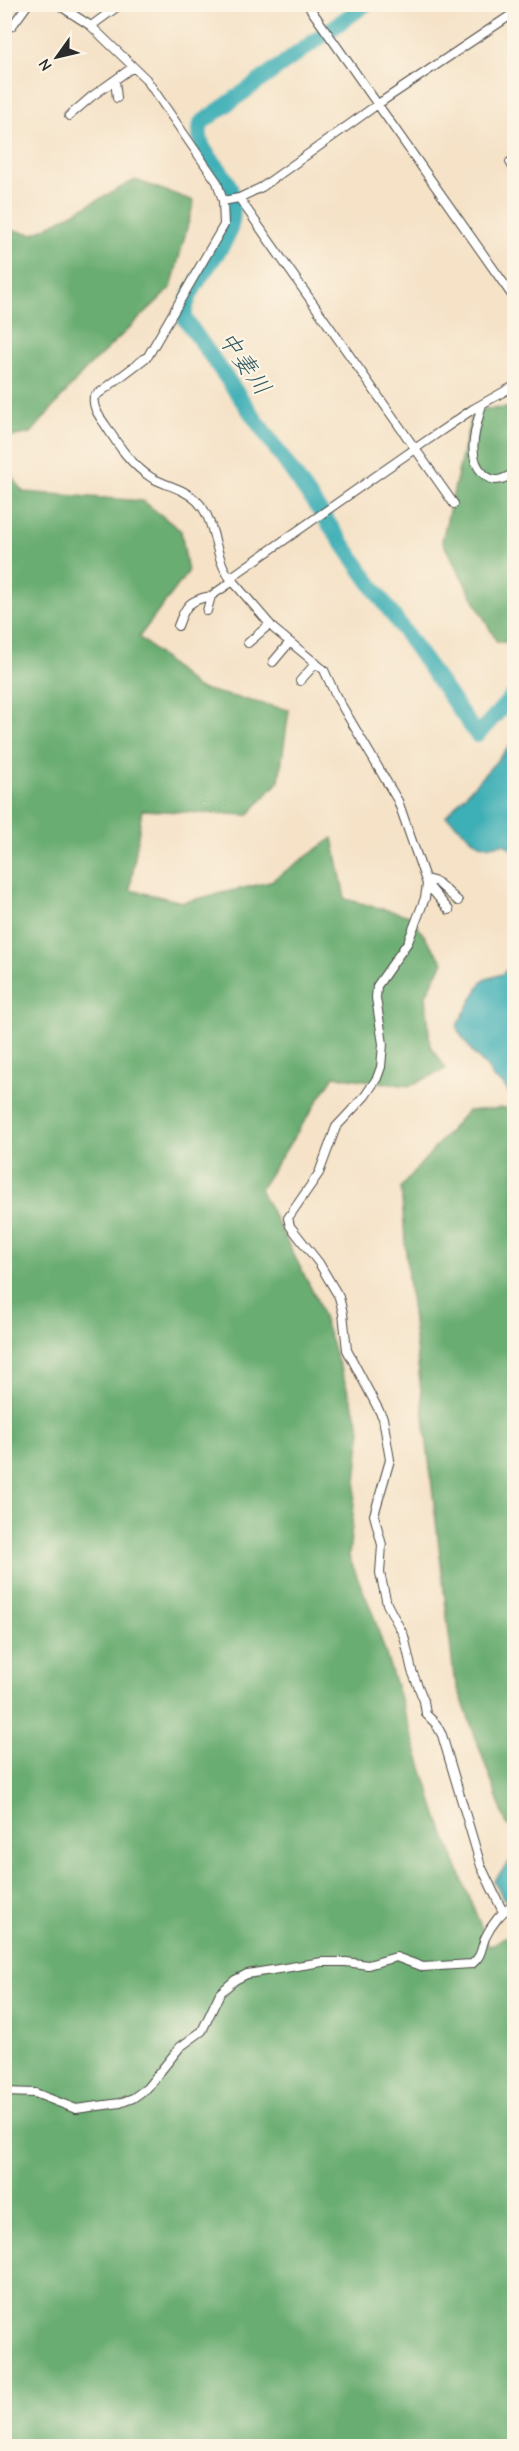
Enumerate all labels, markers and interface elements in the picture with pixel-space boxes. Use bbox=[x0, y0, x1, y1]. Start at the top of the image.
north arrow bbox=[27, 27, 87, 87]
text: N bbox=[35, 55, 56, 74]
water label: 中妻川 bbox=[213, 325, 277, 401]

